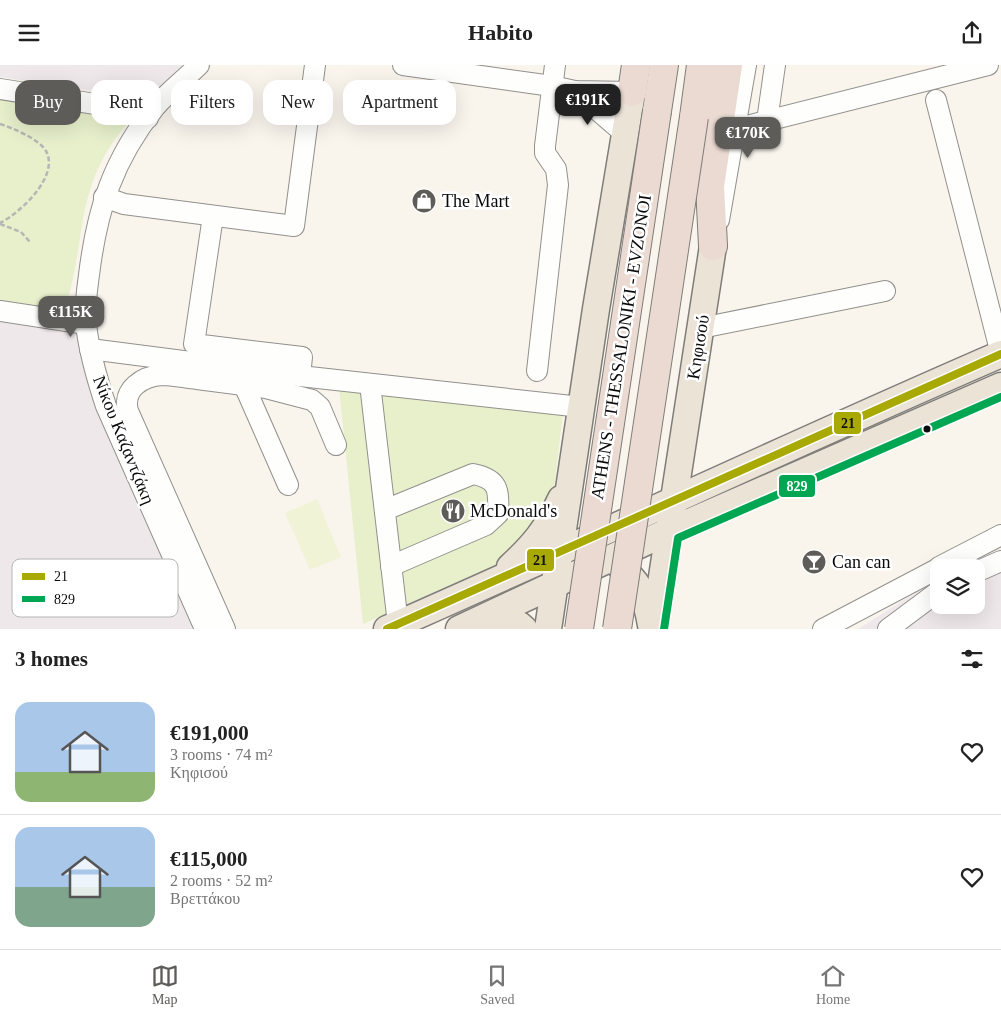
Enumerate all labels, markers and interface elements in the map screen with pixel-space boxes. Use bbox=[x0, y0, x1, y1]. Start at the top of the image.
icon: menu bbox=[15, 19, 43, 47]
icon: share bbox=[958, 19, 986, 47]
text: Habito bbox=[468, 20, 533, 45]
chip: Buy bbox=[15, 80, 81, 125]
chip: Rent bbox=[91, 80, 161, 125]
chip: Filters bbox=[171, 80, 253, 125]
chip: New bbox=[263, 80, 333, 125]
chip: Apartment bbox=[343, 80, 456, 125]
pin: €191K bbox=[553, 83, 623, 126]
text: €191K bbox=[566, 91, 610, 108]
pin: €170K bbox=[713, 117, 783, 159]
text: €170K bbox=[726, 124, 770, 141]
shop icon: The Mart bbox=[411, 188, 437, 214]
place label: The Mart bbox=[442, 191, 509, 211]
street label: ATHENS - THESSALONIKI - EVZONOI bbox=[587, 193, 655, 501]
pin: €115K bbox=[36, 295, 106, 338]
text: €115K bbox=[49, 303, 93, 320]
street label: Κηφισού bbox=[683, 313, 713, 381]
street label: Νίκου Καζαντζάκη bbox=[89, 373, 159, 507]
line badge: 21 bbox=[833, 411, 862, 435]
text: 21 bbox=[841, 416, 855, 431]
unlabelled marker bbox=[922, 424, 932, 434]
line badge: 829 bbox=[778, 474, 816, 498]
text: 829 bbox=[787, 479, 808, 494]
restaurant icon: McDonald's bbox=[440, 498, 466, 524]
place label: McDonald's bbox=[470, 501, 557, 521]
line badge: 21 bbox=[526, 548, 555, 572]
bar icon: Can can bbox=[801, 549, 827, 575]
place label: Can can bbox=[832, 552, 890, 572]
text: 21 bbox=[533, 553, 547, 568]
legend bbox=[12, 559, 178, 617]
map controls bbox=[930, 559, 985, 614]
button: layers bbox=[930, 559, 985, 614]
text: 21 bbox=[54, 569, 68, 584]
text: 829 bbox=[54, 592, 75, 607]
icon: filters bbox=[958, 645, 986, 673]
text: 3 homes bbox=[15, 647, 88, 671]
text: €191,000 bbox=[170, 721, 249, 745]
icon: home bbox=[55, 722, 115, 782]
icon: heart bbox=[958, 738, 986, 766]
text: 3 rooms · 74 m² bbox=[170, 746, 273, 763]
text: Κηφισού bbox=[170, 764, 228, 781]
icon: home bbox=[55, 847, 115, 907]
text: €115,000 bbox=[170, 847, 248, 871]
icon: heart bbox=[958, 863, 986, 891]
text: 2 rooms · 52 m² bbox=[170, 872, 273, 889]
text: Βρεττάκου bbox=[170, 890, 240, 907]
tab: Map bbox=[151, 962, 179, 1008]
tab: Saved bbox=[480, 962, 514, 1008]
tab: Home bbox=[816, 962, 850, 1008]

